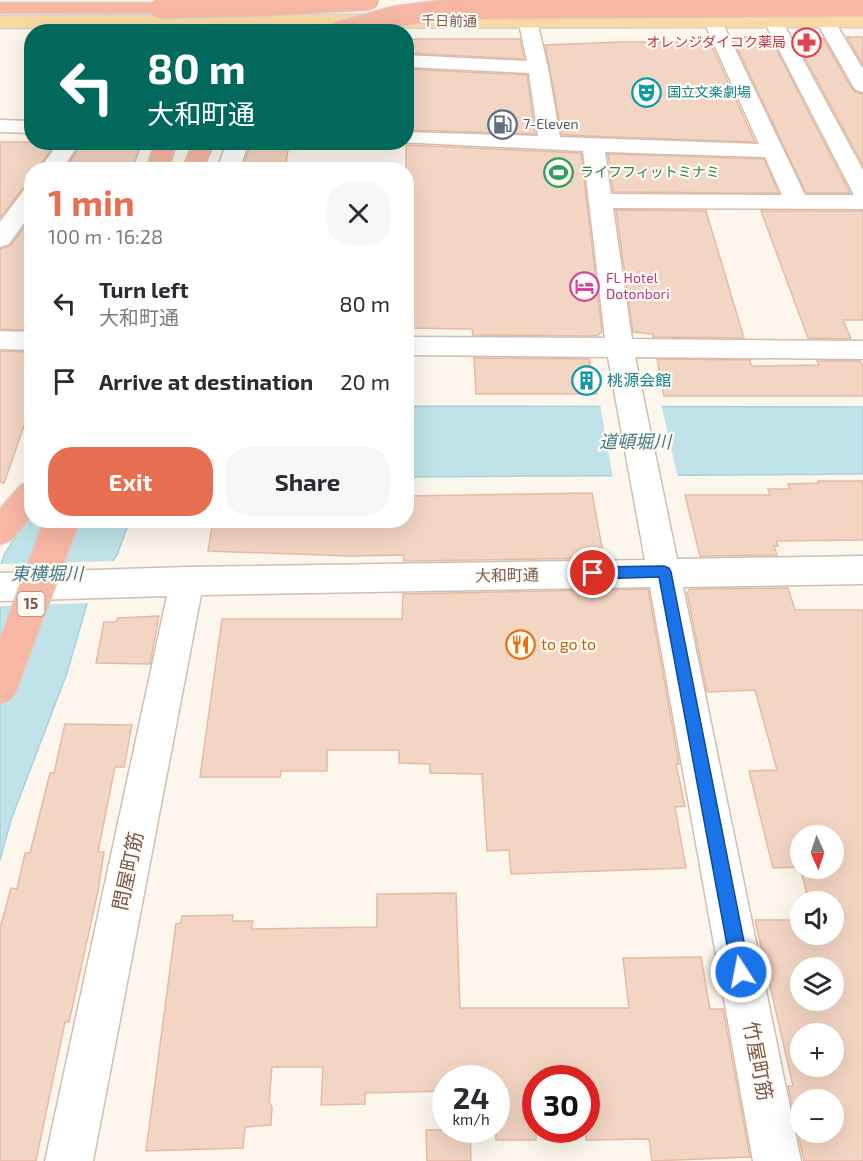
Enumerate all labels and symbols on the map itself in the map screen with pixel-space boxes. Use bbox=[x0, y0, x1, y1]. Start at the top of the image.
street label: 千日前通 bbox=[421, 12, 477, 29]
pharmacy icon: オレンジダイコク薬局 bbox=[791, 26, 823, 58]
place label: オレンジダイコク薬局 bbox=[646, 33, 786, 50]
theatre icon: 国立文楽劇場 bbox=[630, 76, 662, 108]
place label: 国立文楽劇場 bbox=[667, 83, 751, 100]
fuel station icon: 7-Eleven bbox=[486, 108, 518, 140]
place label: 7-Eleven bbox=[523, 115, 579, 132]
sports icon: ライフフィットミナミ bbox=[543, 156, 575, 188]
place label: ライフフィットミナミ bbox=[580, 163, 720, 180]
place label: FL Hotel Dotonbori bbox=[606, 269, 670, 302]
hotel icon: FL Hotel Dotonbori bbox=[569, 270, 601, 302]
building icon: 桃源会館 bbox=[570, 364, 602, 396]
place label: 桃源会館 bbox=[607, 370, 671, 389]
water label: 道頓堀川 bbox=[599, 430, 673, 452]
pin bbox=[567, 547, 618, 598]
water label: 東横堀川 bbox=[11, 562, 85, 584]
street label: 大和町通 bbox=[475, 564, 539, 585]
road number: 15 bbox=[18, 592, 44, 616]
restaurant icon: to go to bbox=[504, 628, 536, 660]
place label: to go to bbox=[541, 634, 596, 653]
north arrow bbox=[790, 825, 844, 879]
street label: 問屋町筋 bbox=[107, 829, 147, 912]
position arrow bbox=[709, 940, 773, 1004]
street label: 竹屋町筋 bbox=[740, 1019, 778, 1102]
speed limit sign: 30 bbox=[522, 1065, 600, 1143]

